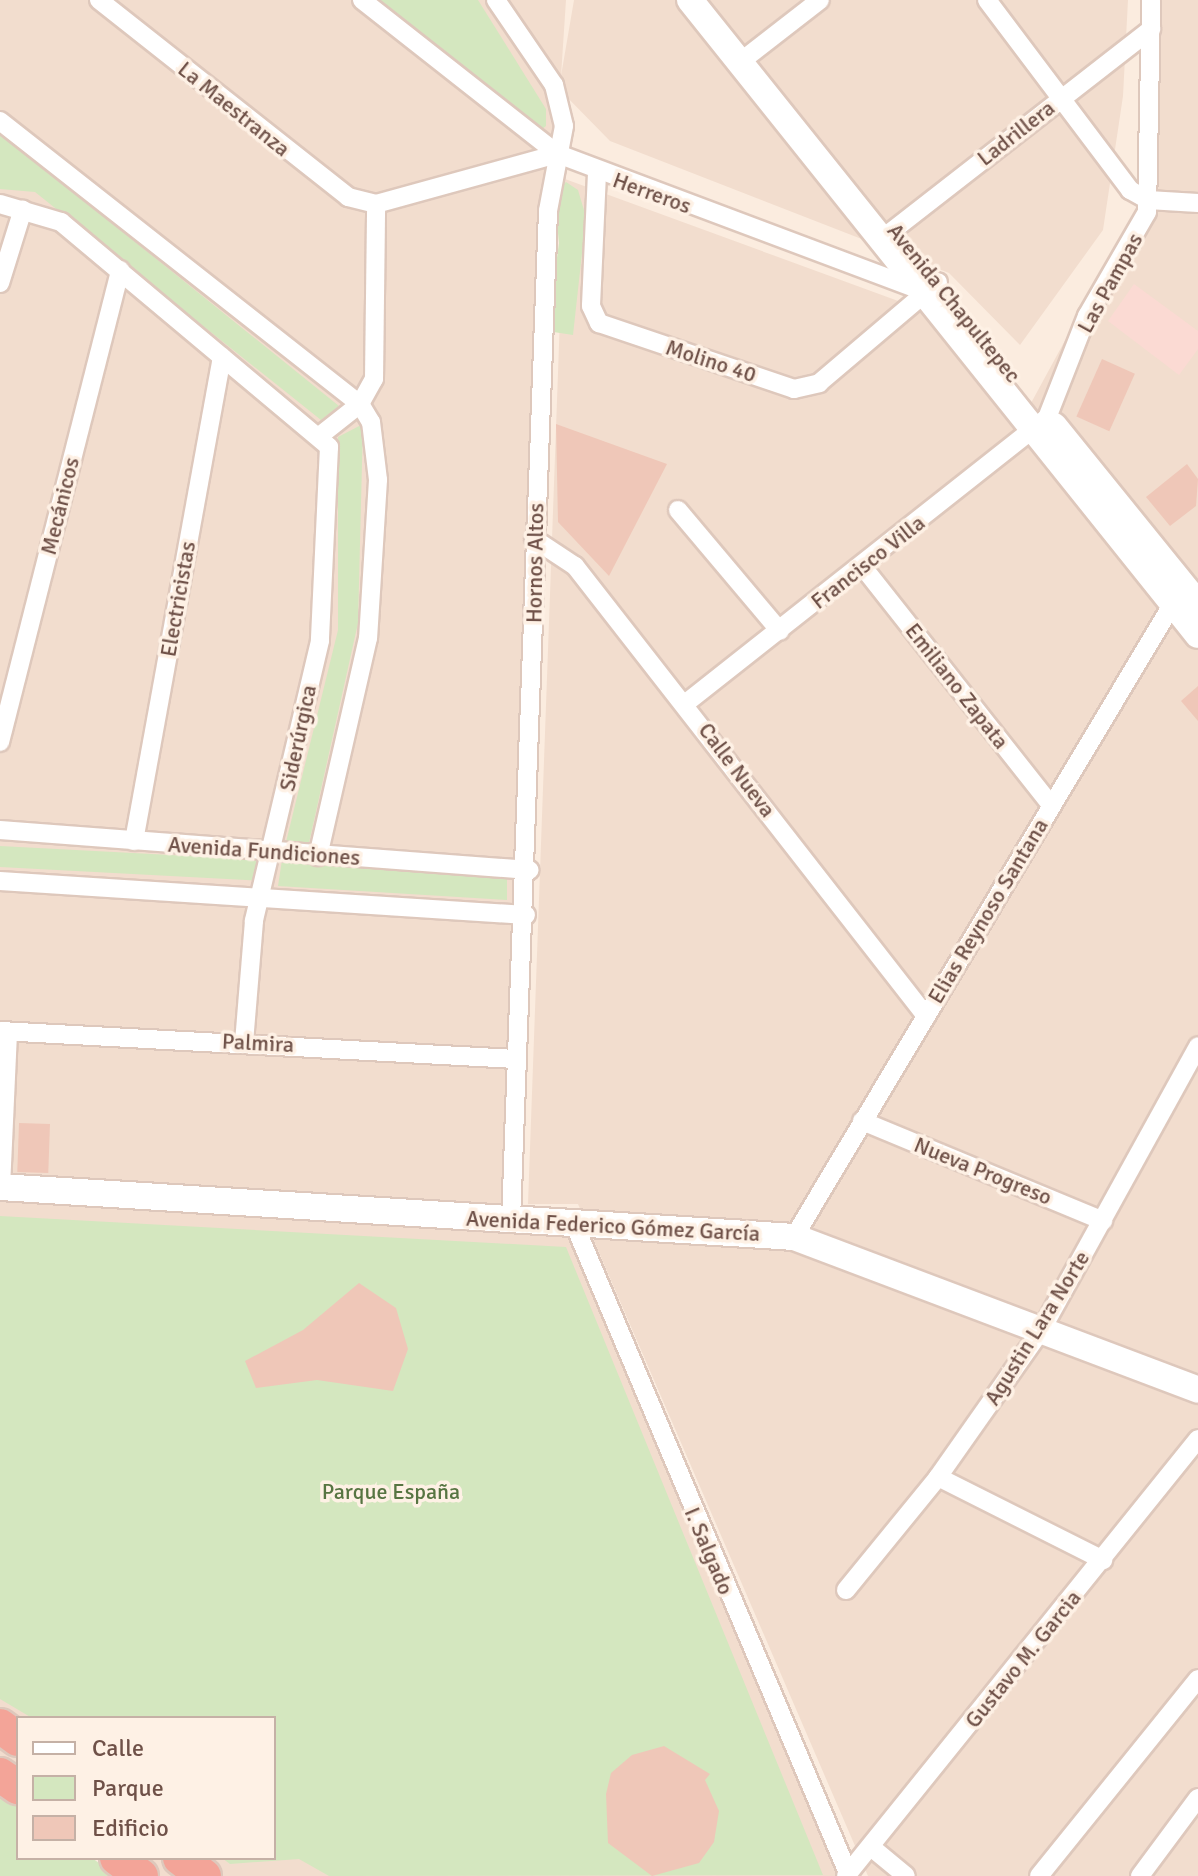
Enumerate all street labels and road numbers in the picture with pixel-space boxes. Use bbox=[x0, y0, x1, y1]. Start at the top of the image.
street label: La Maestranza bbox=[173, 56, 295, 162]
street label: Ladrillera bbox=[972, 95, 1060, 171]
street label: Herreros bbox=[609, 167, 695, 219]
street label: Avenida Chapultepec bbox=[882, 218, 1026, 388]
street label: Las Pampas bbox=[1072, 228, 1148, 338]
street label: Molino 40 bbox=[662, 334, 760, 388]
street label: Mecánicos bbox=[35, 454, 85, 558]
street label: Hornos Altos bbox=[521, 503, 549, 623]
street label: Francisco Villa bbox=[806, 509, 930, 615]
street label: Electricistas bbox=[155, 539, 201, 659]
street label: Emiliano Zapata bbox=[900, 618, 1014, 754]
street label: Siderúrgica bbox=[274, 682, 322, 794]
street label: Calle Nueva bbox=[693, 718, 781, 822]
street label: Elias Reynoso Santana bbox=[922, 814, 1054, 1008]
street label: Avenida Fundiciones bbox=[167, 831, 361, 871]
street label: Palmira bbox=[221, 1028, 295, 1058]
street label: Nueva Progreso bbox=[910, 1131, 1056, 1211]
street label: Avenida Federico Gómez García bbox=[465, 1205, 761, 1247]
street label: Agustin Lara Norte bbox=[979, 1246, 1095, 1410]
street label: I. Salgado bbox=[679, 1503, 739, 1599]
street label: Gustavo M. Garcia bbox=[959, 1585, 1087, 1733]

